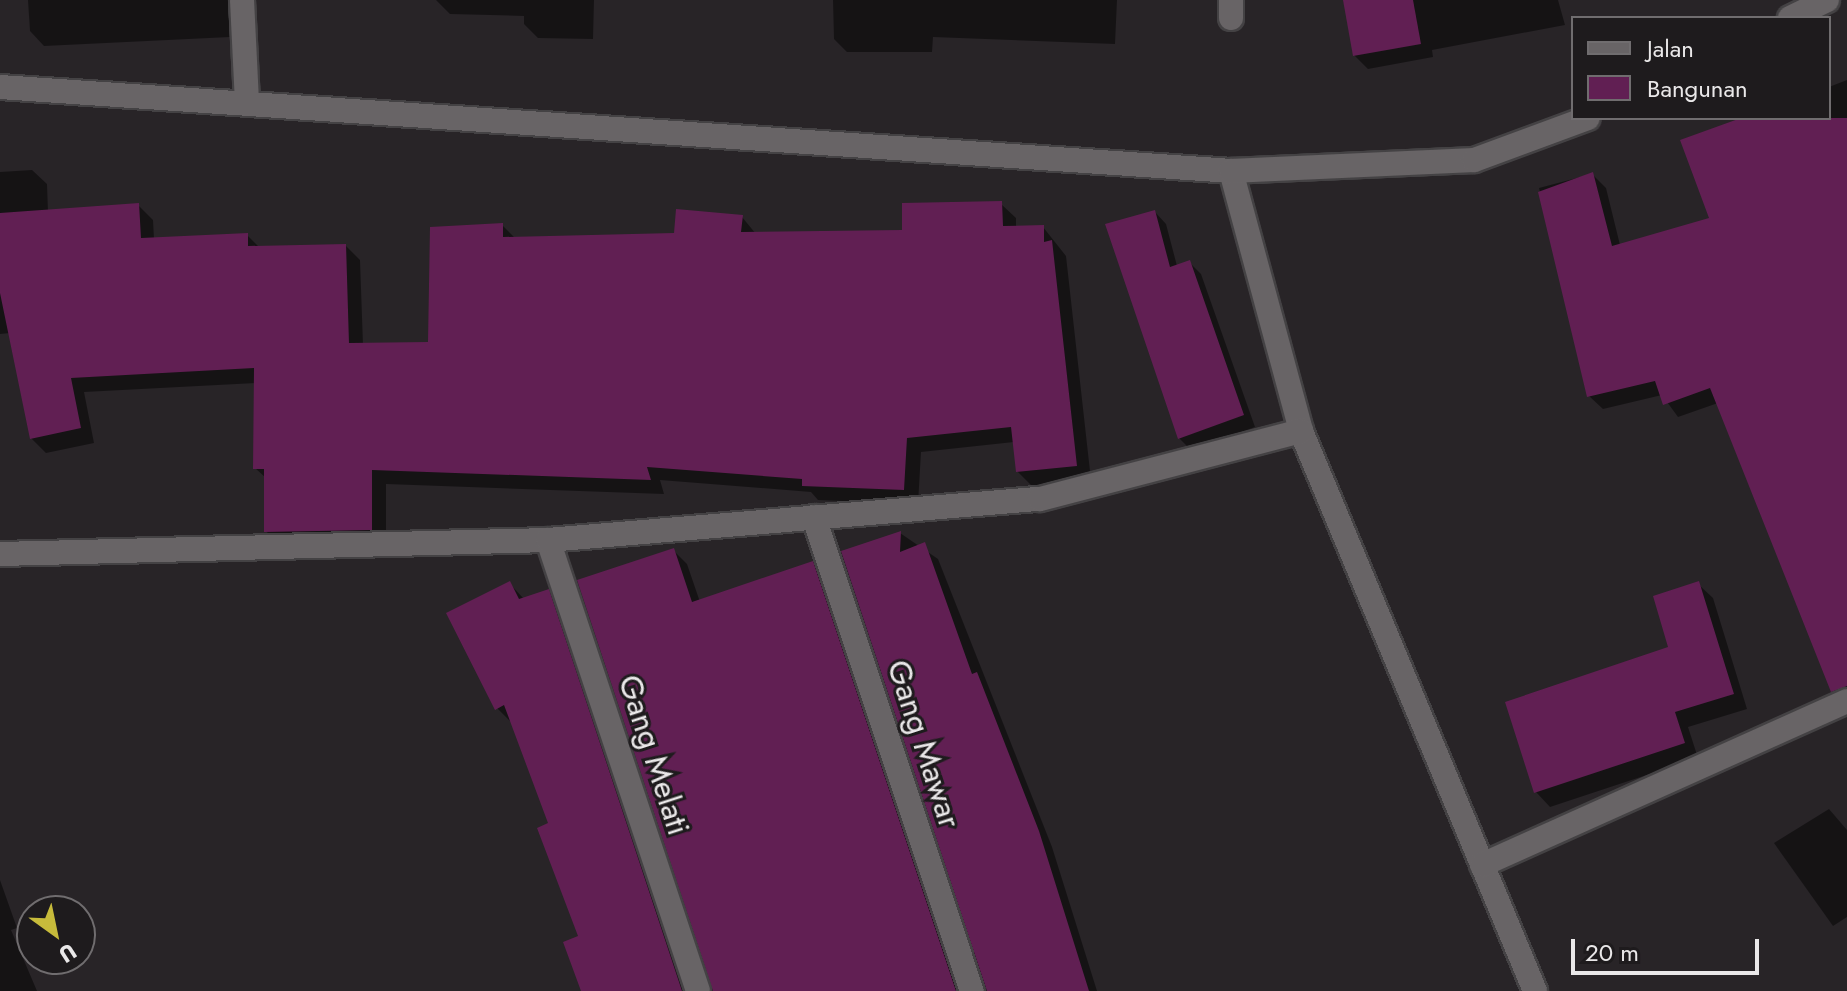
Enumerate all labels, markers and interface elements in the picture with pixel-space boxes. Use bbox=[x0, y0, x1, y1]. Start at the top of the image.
legend bbox=[1571, 16, 1831, 120]
text: Jalan bbox=[1647, 31, 1694, 66]
text: Bangunan bbox=[1647, 71, 1748, 106]
street label: Gang Mawar bbox=[879, 655, 969, 833]
street label: Gang Melati bbox=[610, 670, 698, 840]
north arrow bbox=[16, 895, 96, 975]
scale bar bbox=[1575, 923, 1763, 973]
text: 20 m bbox=[1585, 935, 1639, 970]
text: U bbox=[53, 936, 83, 971]

